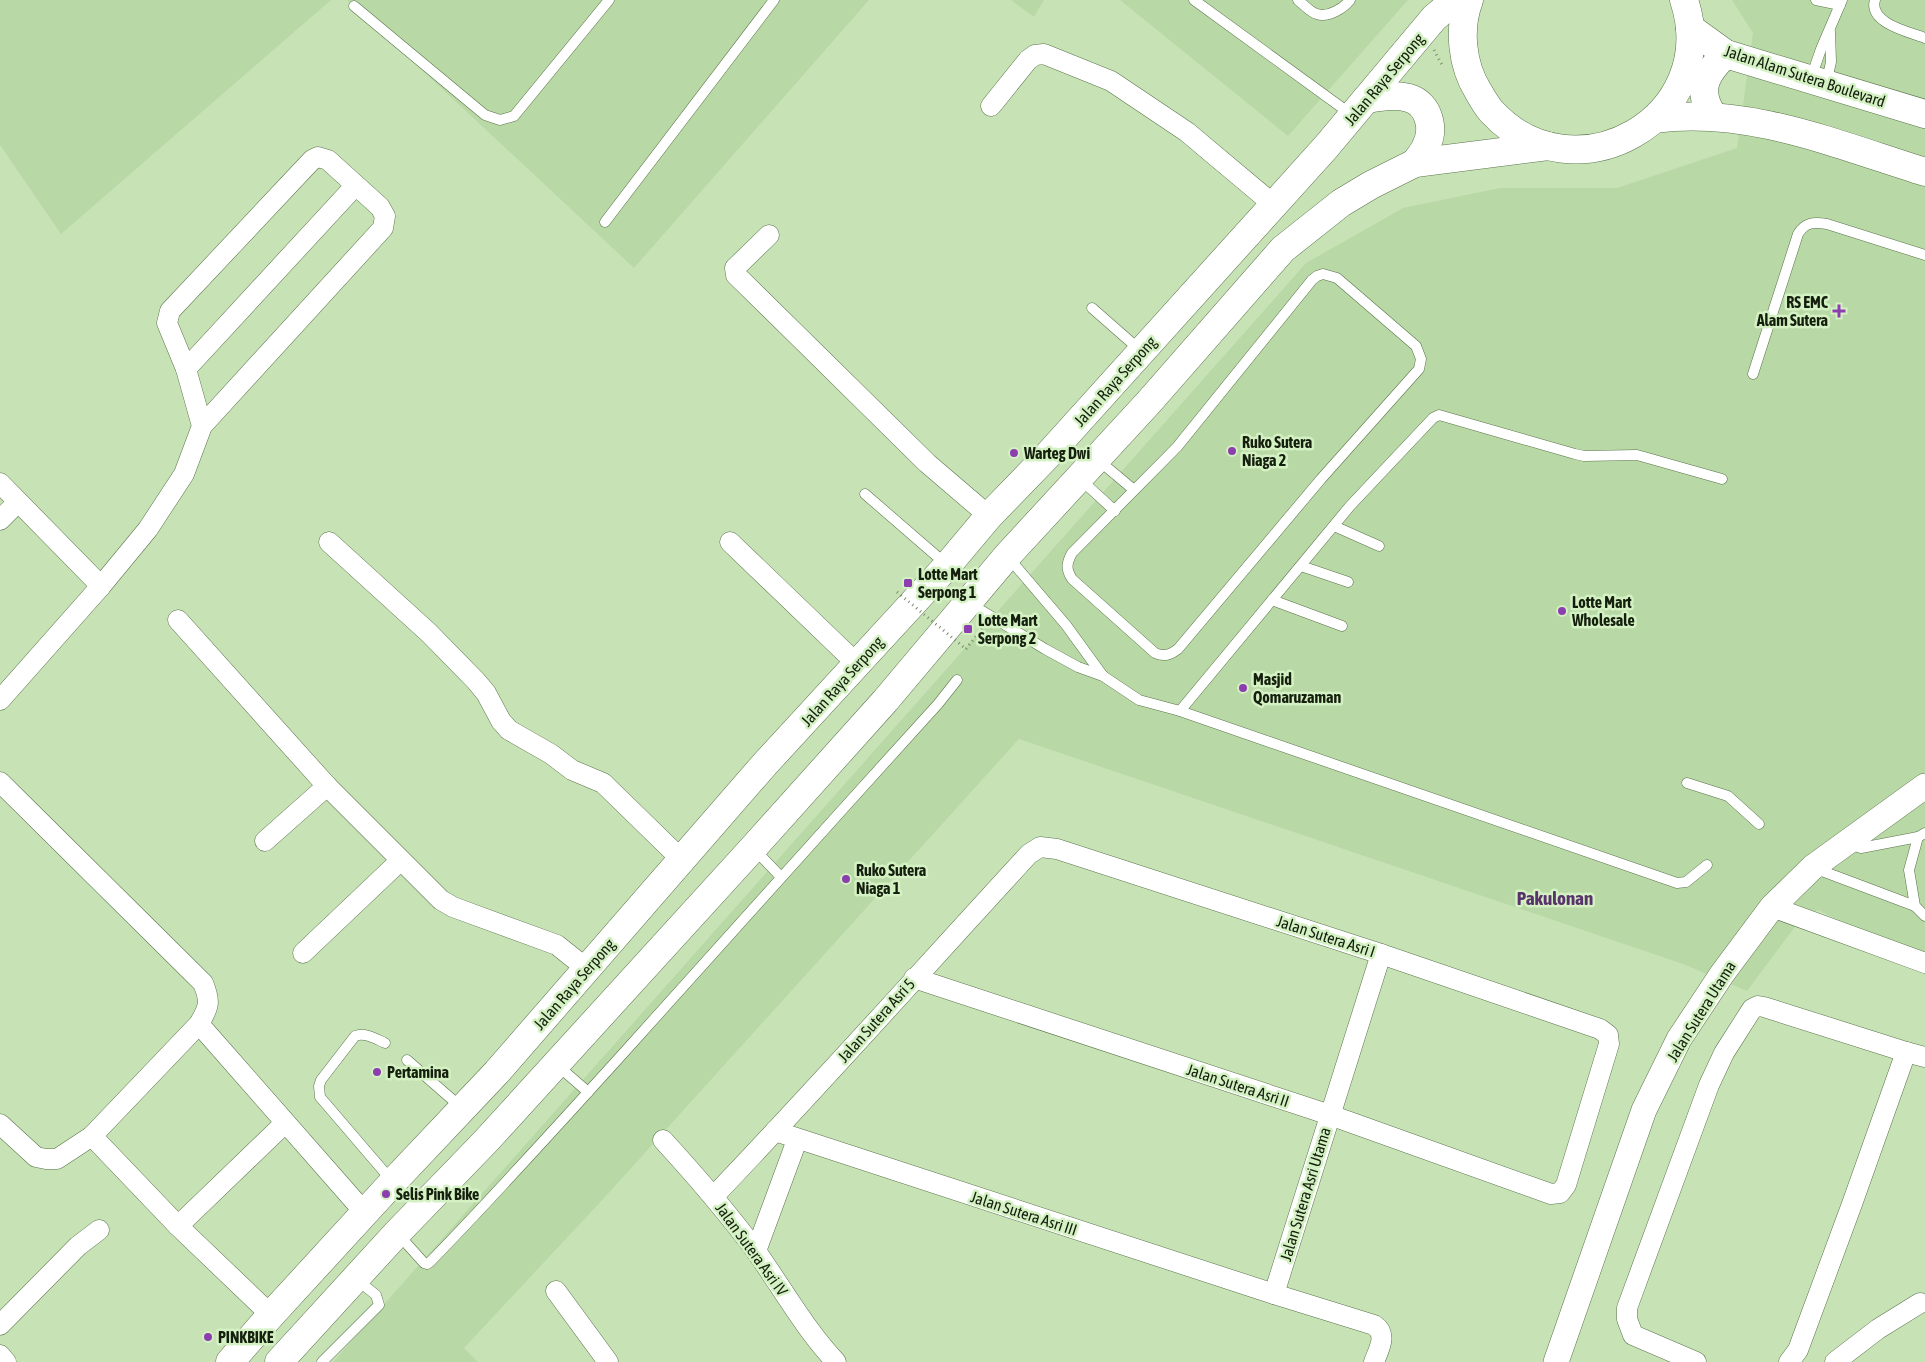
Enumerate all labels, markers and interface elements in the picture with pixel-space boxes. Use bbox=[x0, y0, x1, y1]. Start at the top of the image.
street label: Jalan Raya Serpong bbox=[1340, 29, 1428, 129]
street label: Jalan Alam Sutera Boulevard bbox=[1722, 42, 1888, 110]
place label: RS EMC Alam Sutera bbox=[1756, 293, 1829, 329]
marker: RS EMC Alam Sutera bbox=[1832, 304, 1846, 318]
street label: Jalan Raya Serpong bbox=[1070, 332, 1161, 430]
place label: Ruko Sutera Niaga 2 bbox=[1242, 433, 1312, 469]
place label: Warteg Dwi bbox=[1023, 444, 1090, 462]
marker: Ruko Sutera Niaga 2 bbox=[1226, 445, 1238, 457]
marker: Warteg Dwi bbox=[1008, 447, 1020, 459]
place label: Lotte Mart Serpong 1 bbox=[918, 565, 978, 601]
marker: Lotte Mart Serpong 1 bbox=[902, 577, 914, 589]
place label: Lotte Mart Wholesale bbox=[1571, 593, 1635, 629]
marker: Lotte Mart Wholesale bbox=[1556, 605, 1568, 617]
place label: Lotte Mart Serpong 2 bbox=[978, 611, 1038, 647]
marker: Lotte Mart Serpong 2 bbox=[962, 623, 974, 635]
street label: Jalan Raya Serpong bbox=[797, 632, 888, 730]
place label: Masjid Qomaruzaman bbox=[1253, 670, 1341, 706]
marker: Masjid Qomaruzaman bbox=[1237, 682, 1249, 694]
place label: Ruko Sutera Niaga 1 bbox=[856, 861, 926, 897]
marker: Ruko Sutera Niaga 1 bbox=[840, 873, 852, 885]
district label: Pakulonan bbox=[1517, 887, 1593, 909]
street label: Jalan Sutera Asri I bbox=[1274, 912, 1378, 960]
street label: Jalan Raya Serpong bbox=[530, 935, 619, 1034]
street label: Jalan Sutera Utama bbox=[1663, 958, 1739, 1064]
street label: Jalan Sutera Asri 5 bbox=[834, 975, 918, 1065]
street label: Jalan Sutera Asri II bbox=[1185, 1060, 1291, 1110]
place label: Pertamina bbox=[387, 1063, 449, 1081]
marker: Pertamina bbox=[371, 1066, 383, 1078]
street label: Jalan Sutera Asri Utama bbox=[1276, 1125, 1334, 1263]
place label: Selis Pink Bike bbox=[396, 1185, 479, 1203]
street label: Jalan Sutera Asri III bbox=[969, 1187, 1079, 1239]
marker: Selis Pink Bike bbox=[380, 1188, 392, 1200]
street label: Jalan Sutera Asri IV bbox=[712, 1199, 792, 1299]
place label: PINKBIKE bbox=[218, 1328, 274, 1346]
marker: PINKBIKE bbox=[202, 1331, 214, 1343]

